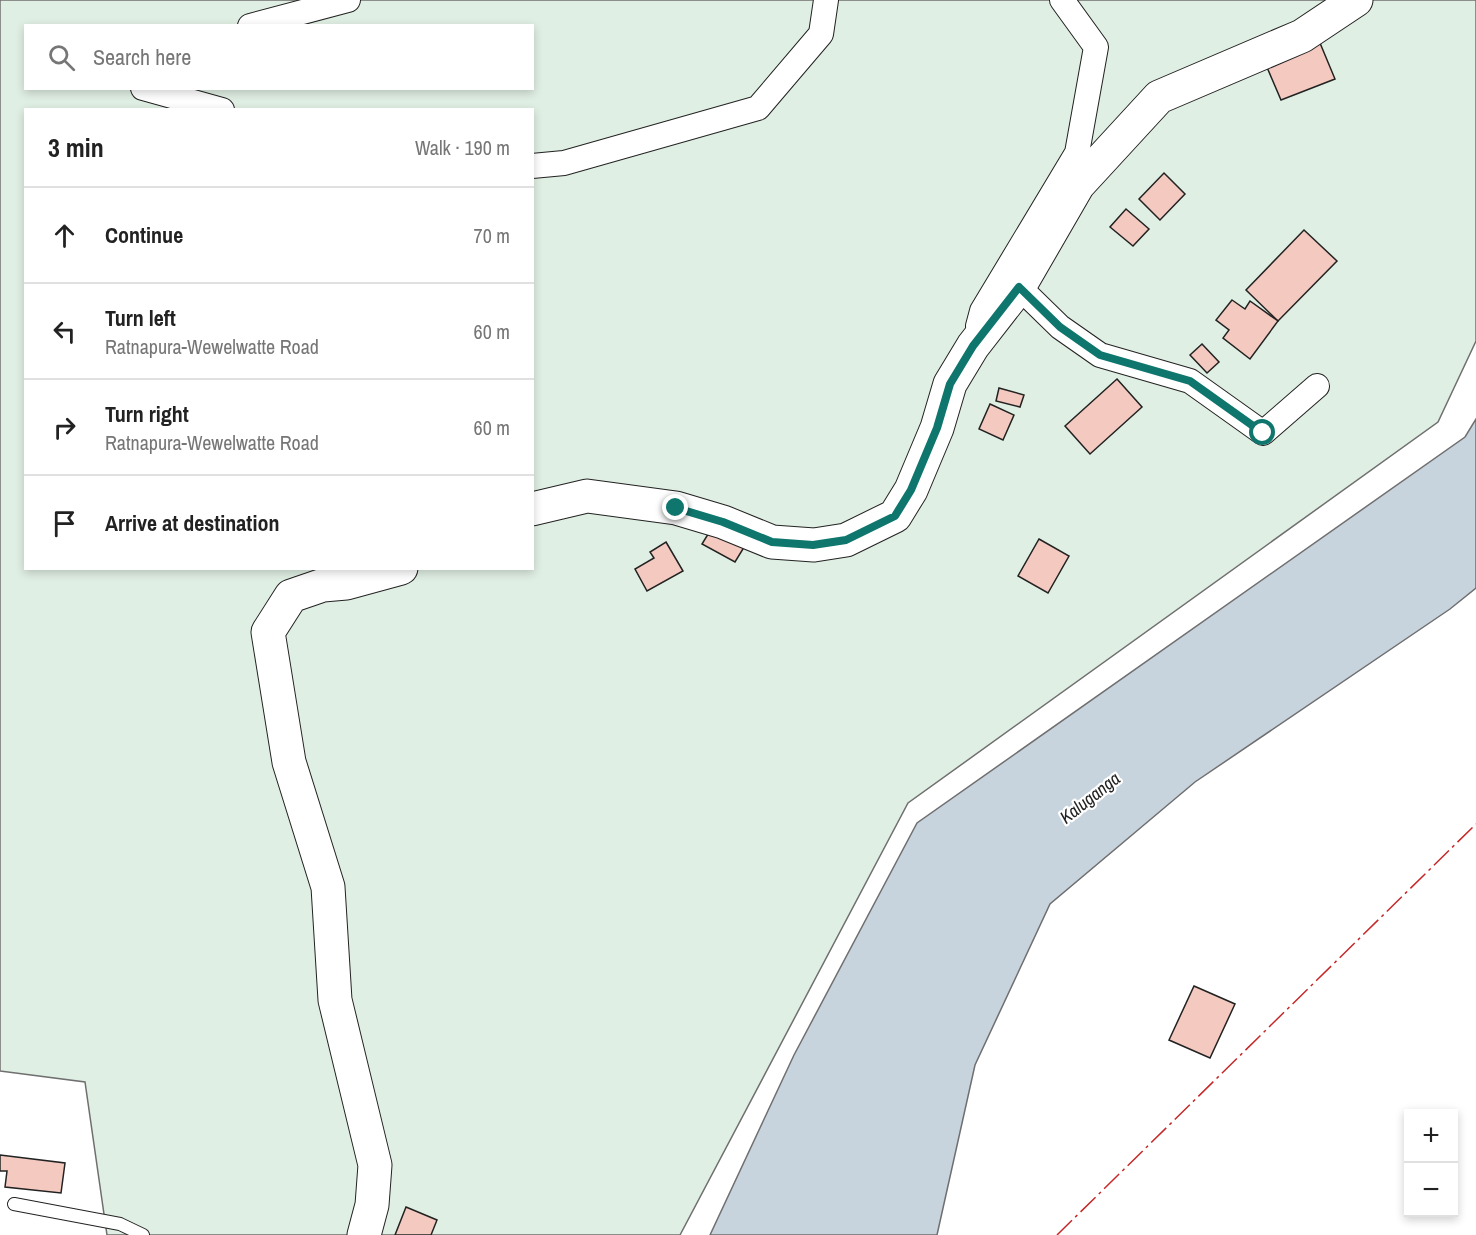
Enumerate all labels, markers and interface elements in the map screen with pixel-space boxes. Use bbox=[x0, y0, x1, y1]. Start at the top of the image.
search box bbox=[24, 24, 534, 90]
icon: search bbox=[45, 41, 78, 74]
text: Search here bbox=[93, 42, 191, 72]
text: 3 min bbox=[48, 130, 104, 165]
text: Walk · 190 m bbox=[415, 134, 510, 161]
icon: ahead bbox=[48, 219, 81, 252]
text: Continue bbox=[105, 220, 183, 250]
text: 70 m bbox=[474, 222, 510, 249]
text: Turn left bbox=[105, 303, 176, 333]
icon: left bbox=[48, 315, 81, 348]
text: 60 m bbox=[474, 318, 510, 345]
text: Ratnapura-Wewelwatte Road bbox=[105, 333, 319, 360]
text: Turn right bbox=[105, 399, 189, 429]
icon: right bbox=[48, 411, 81, 444]
text: 60 m bbox=[474, 414, 510, 441]
route start bbox=[1249, 419, 1275, 445]
text: Ratnapura-Wewelwatte Road bbox=[105, 429, 319, 456]
route end bbox=[662, 494, 688, 520]
icon: arrive bbox=[48, 507, 81, 540]
text: Arrive at destination bbox=[105, 508, 279, 538]
water label: Kaluganga bbox=[1054, 766, 1125, 829]
map controls bbox=[1404, 1109, 1458, 1217]
button: + bbox=[1404, 1109, 1458, 1163]
button: − bbox=[1404, 1163, 1458, 1217]

